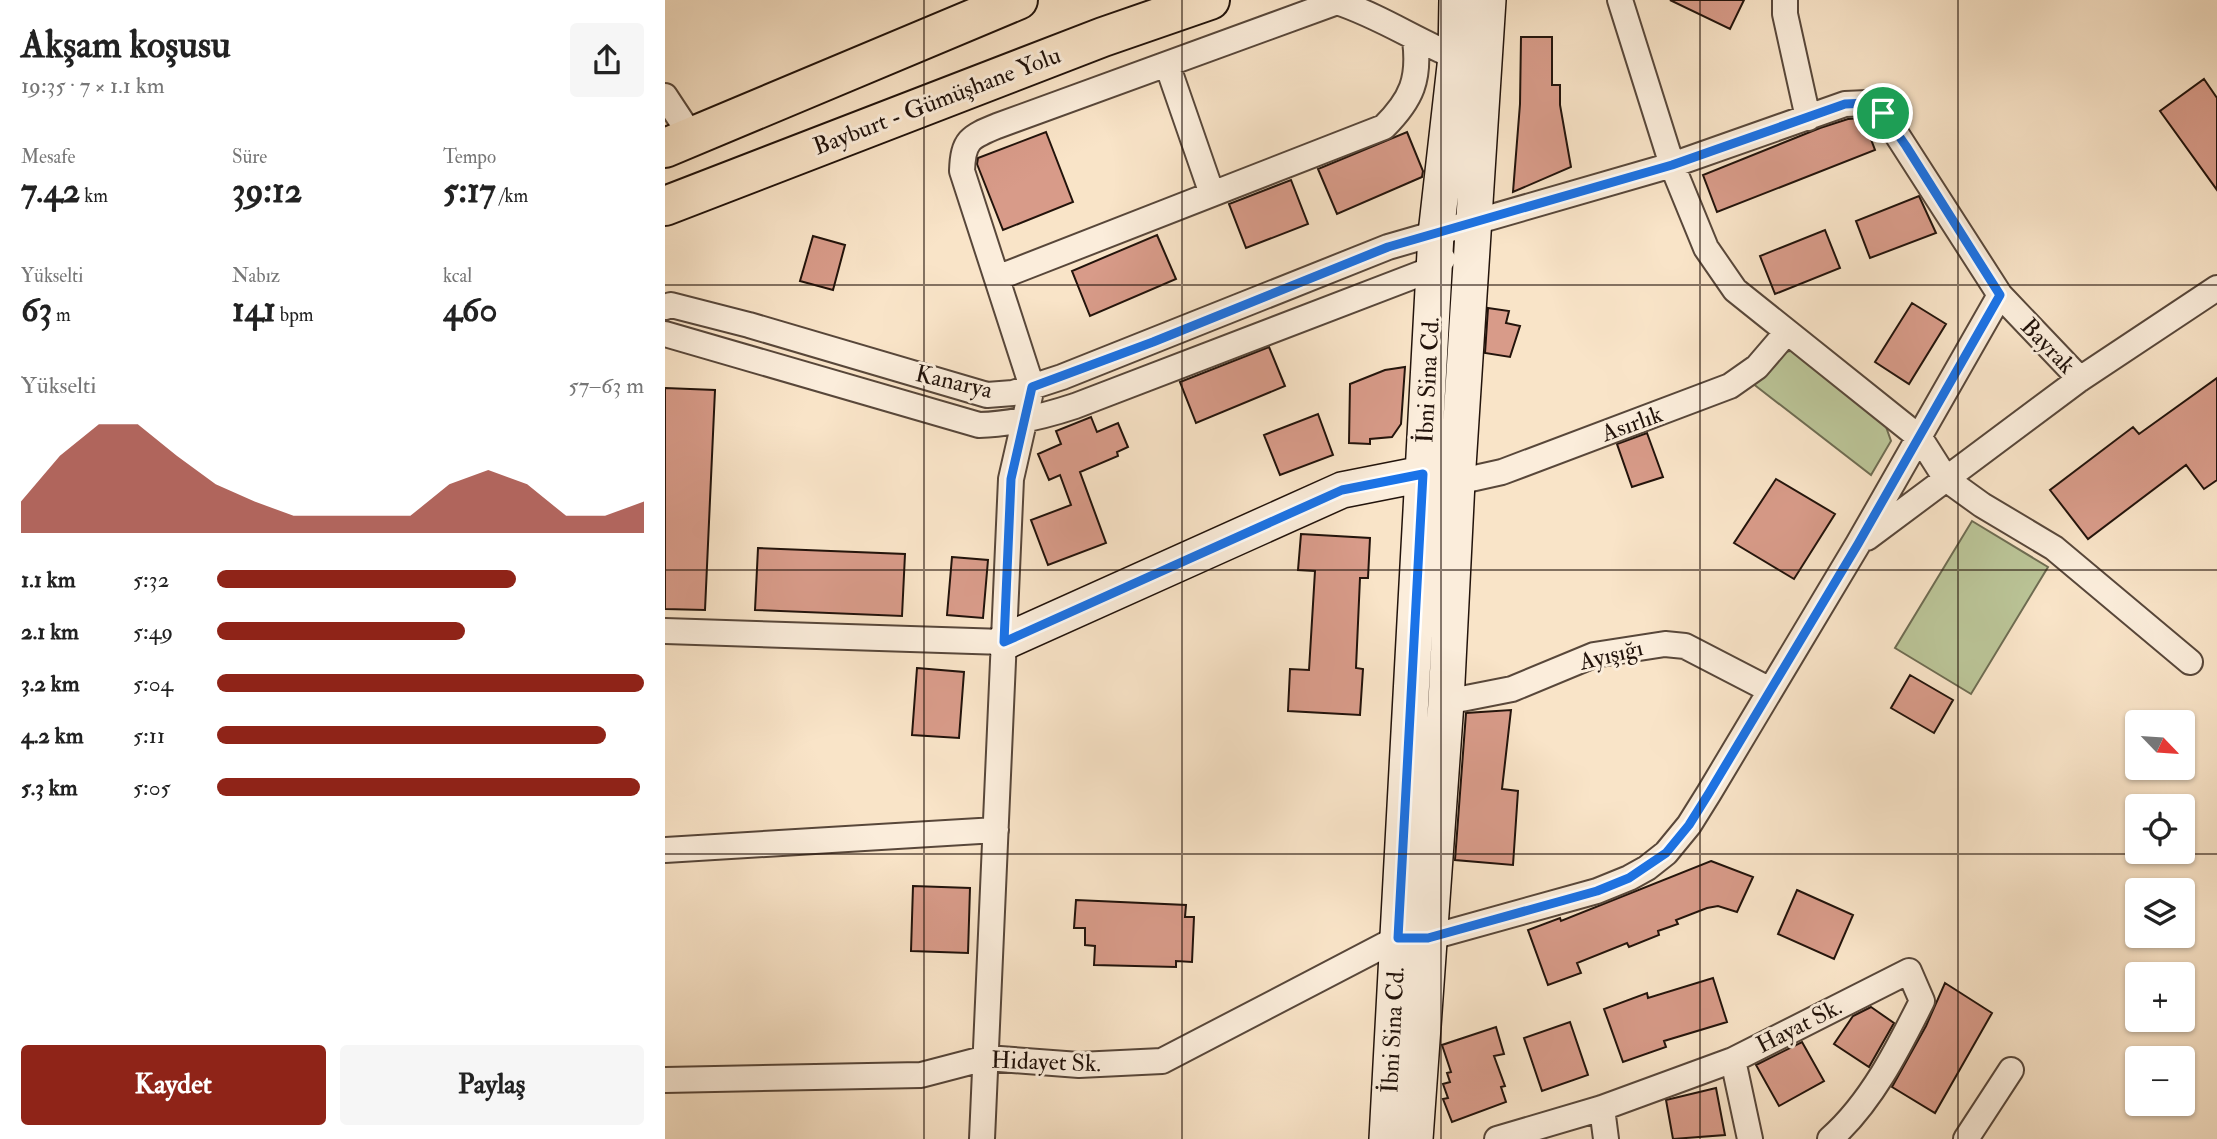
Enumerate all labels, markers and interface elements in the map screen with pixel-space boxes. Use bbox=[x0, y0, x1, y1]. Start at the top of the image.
text: Akşam koşusu bbox=[21, 21, 231, 69]
button: share bbox=[570, 23, 644, 97]
street label: Bayburt - Gümüşhane Yolu bbox=[809, 39, 1065, 163]
text: 19:35 · 7 × 1.1 km bbox=[21, 71, 165, 100]
pin bbox=[1853, 83, 1913, 143]
icon: arrive bbox=[1864, 94, 1902, 132]
text: Mesafe bbox=[21, 145, 75, 169]
text: Süre bbox=[232, 145, 267, 169]
text: Tempo bbox=[443, 145, 496, 169]
text: 7.42 bbox=[21, 169, 80, 213]
text: 39:12 bbox=[232, 169, 302, 213]
text: 5:17 bbox=[443, 169, 496, 213]
text: km bbox=[80, 184, 108, 208]
text: /km bbox=[496, 184, 528, 208]
text: Yükselti bbox=[21, 264, 83, 288]
text: Nabız bbox=[232, 264, 280, 288]
text: kcal bbox=[443, 264, 472, 288]
text: 63 bbox=[21, 288, 52, 332]
text: 141 bbox=[232, 288, 276, 332]
text: 460 bbox=[443, 288, 497, 332]
text: m bbox=[52, 303, 71, 327]
text: bpm bbox=[276, 303, 314, 327]
street label: Bayrak bbox=[2014, 311, 2082, 381]
street label: İbni Sina Cd. bbox=[1408, 316, 1447, 444]
street label: Kanarya bbox=[912, 358, 997, 406]
text: Yükselti bbox=[21, 371, 96, 400]
text: 57–63 m bbox=[569, 371, 644, 400]
street label: Asırlık bbox=[1596, 399, 1667, 450]
text: 1.1 km bbox=[21, 565, 76, 594]
text: 5:32 bbox=[133, 565, 169, 594]
text: 2.1 km bbox=[21, 617, 79, 646]
text: 5:49 bbox=[133, 617, 173, 646]
street label: Ayışığı bbox=[1575, 632, 1646, 678]
text: 3.2 km bbox=[21, 669, 80, 698]
text: 5:04 bbox=[133, 669, 173, 698]
north arrow bbox=[2125, 710, 2195, 780]
map controls bbox=[2125, 710, 2195, 1116]
text: 4.2 km bbox=[21, 721, 84, 750]
text: 5:11 bbox=[133, 721, 165, 750]
text: 5.3 km bbox=[21, 773, 78, 802]
text: 5:05 bbox=[133, 773, 171, 802]
button: locate bbox=[2125, 794, 2195, 864]
button: layers bbox=[2125, 878, 2195, 948]
button: + bbox=[2125, 962, 2195, 1032]
street label: İbni Sina Cd. bbox=[1373, 966, 1412, 1094]
street label: Hayat Sk. bbox=[1751, 991, 1847, 1061]
button: Kaydet bbox=[21, 1045, 326, 1125]
button: Paylaş bbox=[340, 1045, 644, 1125]
street label: Hidayet Sk. bbox=[990, 1045, 1102, 1079]
button: − bbox=[2125, 1046, 2195, 1116]

